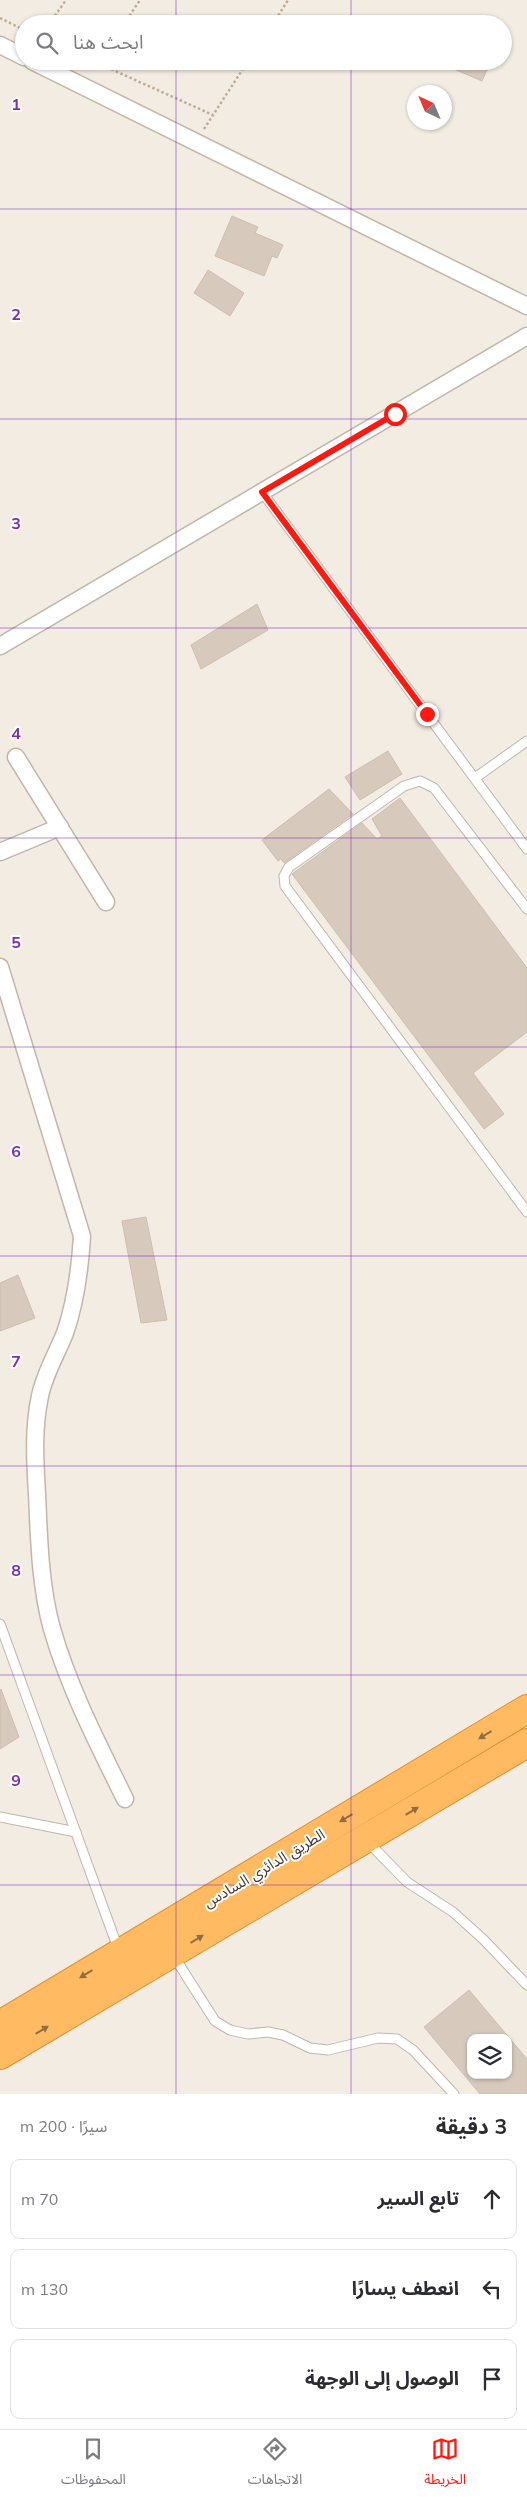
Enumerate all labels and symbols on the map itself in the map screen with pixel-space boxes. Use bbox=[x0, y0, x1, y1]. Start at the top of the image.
north arrow bbox=[407, 85, 452, 130]
text: 1 bbox=[11, 94, 21, 114]
text: 2 bbox=[11, 304, 21, 324]
route start bbox=[384, 403, 407, 426]
text: 3 bbox=[11, 513, 21, 533]
route end bbox=[416, 703, 439, 726]
text: 4 bbox=[11, 723, 21, 743]
text: 5 bbox=[11, 932, 21, 952]
text: 6 bbox=[11, 1141, 21, 1161]
text: 7 bbox=[11, 1351, 21, 1371]
text: 8 bbox=[11, 1560, 21, 1580]
one-way arrow bbox=[479, 1730, 492, 1739]
text: 9 bbox=[11, 1770, 21, 1790]
one-way arrow bbox=[405, 1807, 418, 1816]
one-way arrow bbox=[339, 1814, 352, 1823]
street label: الطريق الدائري السادس bbox=[200, 1824, 329, 1914]
one-way arrow bbox=[190, 1934, 203, 1943]
one-way arrow bbox=[80, 1969, 93, 1978]
one-way arrow bbox=[35, 2026, 48, 2035]

